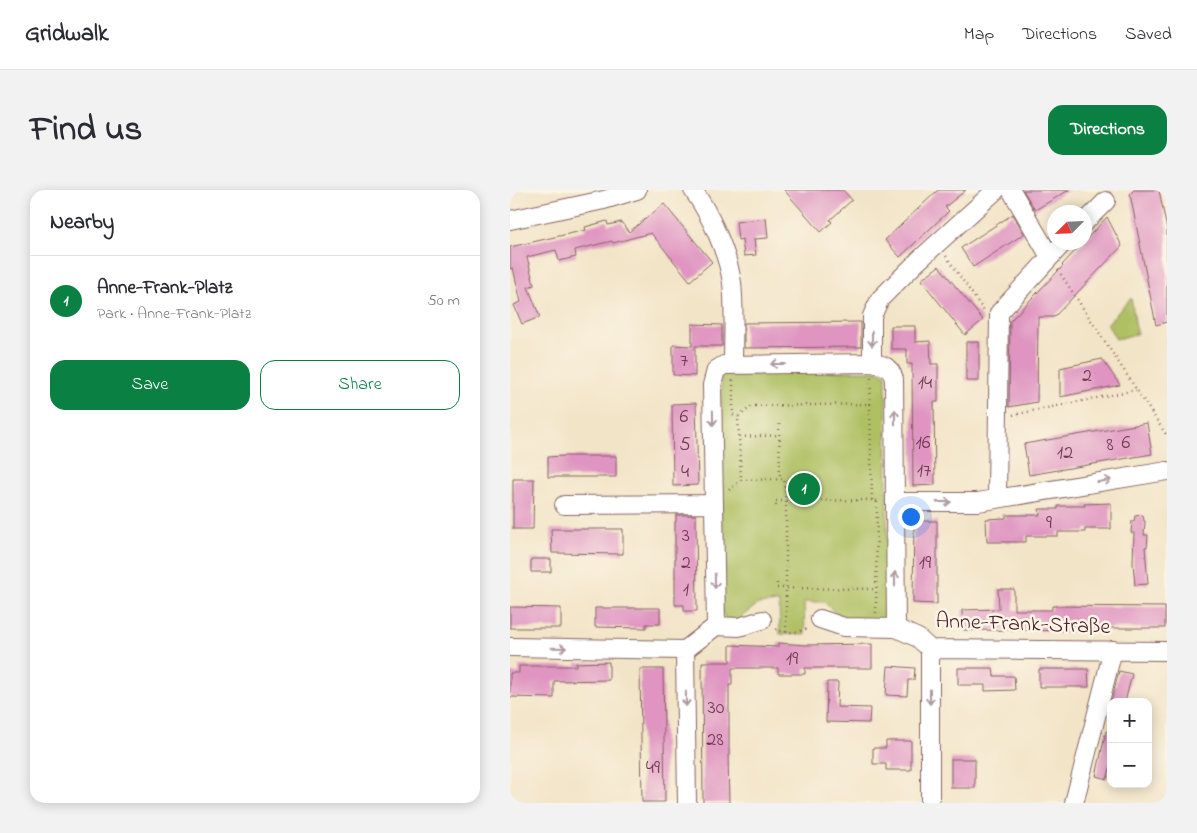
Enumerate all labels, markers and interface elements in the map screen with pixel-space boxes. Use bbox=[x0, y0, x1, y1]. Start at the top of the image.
text: Gridwalk bbox=[25, 17, 109, 52]
text: Map bbox=[964, 22, 994, 48]
text: Directions bbox=[1022, 22, 1097, 48]
text: Saved bbox=[1125, 22, 1172, 48]
text: Find us bbox=[30, 105, 142, 156]
button: Directions bbox=[1048, 105, 1167, 155]
north arrow bbox=[1047, 205, 1092, 250]
text: Nearby bbox=[50, 208, 114, 238]
text: Anne-Frank-Platz bbox=[97, 275, 233, 302]
text: 1 bbox=[63, 289, 69, 313]
text: 50 m bbox=[428, 289, 460, 313]
text: Park · Anne-Frank-Platz bbox=[97, 302, 251, 326]
one-way arrow bbox=[867, 331, 877, 347]
house number: 7 bbox=[680, 347, 688, 376]
one-way arrow bbox=[770, 359, 786, 369]
button: Save bbox=[50, 360, 250, 410]
button: Share bbox=[260, 360, 460, 410]
house number: 2 bbox=[1082, 362, 1092, 391]
house number: 14 bbox=[918, 369, 932, 398]
house number: 6 bbox=[680, 403, 689, 432]
one-way arrow bbox=[890, 409, 900, 426]
one-way arrow bbox=[708, 410, 718, 426]
house number: 16 bbox=[915, 429, 931, 458]
house number: 6 bbox=[1122, 429, 1131, 458]
house number: 5 bbox=[679, 431, 691, 460]
house number: 8 bbox=[1106, 431, 1114, 460]
house number: 12 bbox=[1057, 439, 1073, 468]
house number: 17 bbox=[917, 457, 931, 486]
house number: 4 bbox=[681, 458, 689, 487]
pin: 1 bbox=[788, 470, 820, 508]
one-way arrow bbox=[1096, 476, 1112, 486]
one-way arrow bbox=[935, 497, 951, 507]
your location bbox=[898, 504, 924, 530]
house number: 9 bbox=[1046, 509, 1052, 538]
house number: 3 bbox=[682, 522, 690, 551]
house number: 2 bbox=[681, 549, 691, 578]
house number: 19 bbox=[919, 549, 931, 578]
one-way arrow bbox=[891, 572, 900, 588]
one-way arrow bbox=[711, 573, 720, 589]
house number: 1 bbox=[683, 576, 689, 605]
street label: Anne-Frank-Straße bbox=[935, 606, 1111, 644]
one-way arrow bbox=[550, 643, 566, 653]
house number: 19 bbox=[786, 645, 798, 674]
one-way arrow bbox=[925, 689, 935, 705]
one-way arrow bbox=[681, 690, 691, 707]
house number: 30 bbox=[708, 694, 725, 723]
map controls bbox=[1107, 698, 1152, 788]
button: + bbox=[1107, 698, 1152, 743]
house number: 28 bbox=[706, 726, 724, 755]
button: − bbox=[1107, 743, 1152, 788]
house number: 49 bbox=[646, 754, 660, 783]

